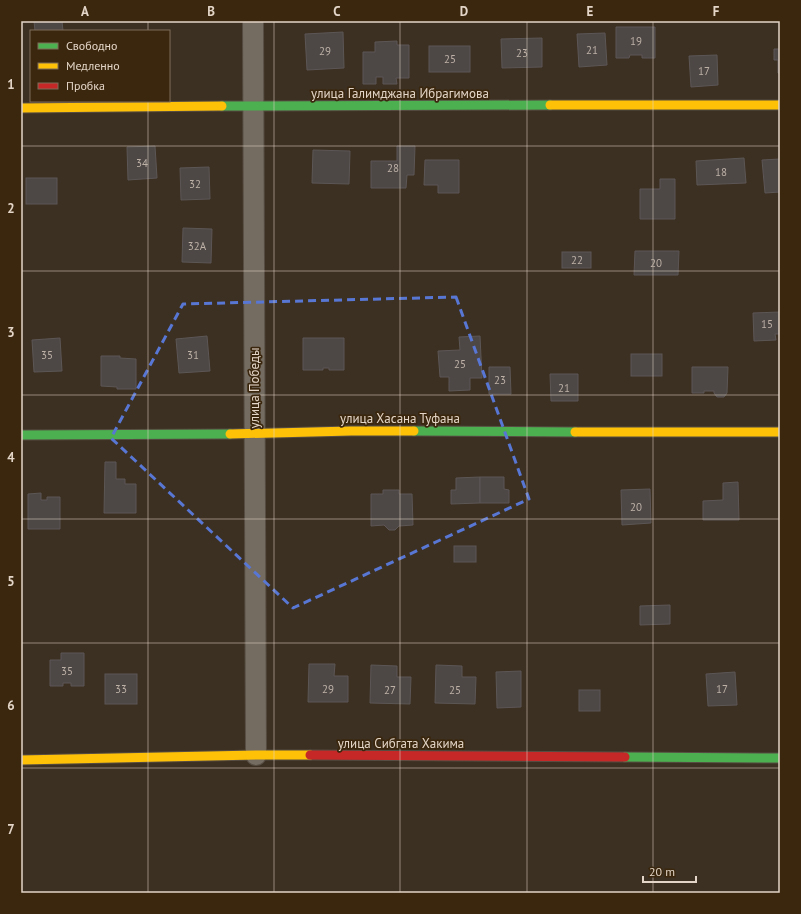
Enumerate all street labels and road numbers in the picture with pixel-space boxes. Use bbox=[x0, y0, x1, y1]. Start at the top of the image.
street label: улица Галимджана Ибрагимова bbox=[311, 85, 489, 102]
street label: улица Победы bbox=[246, 348, 263, 429]
street label: улица Хасана Туфана bbox=[340, 410, 460, 427]
street label: улица Сибгата Хакима bbox=[338, 735, 464, 752]

